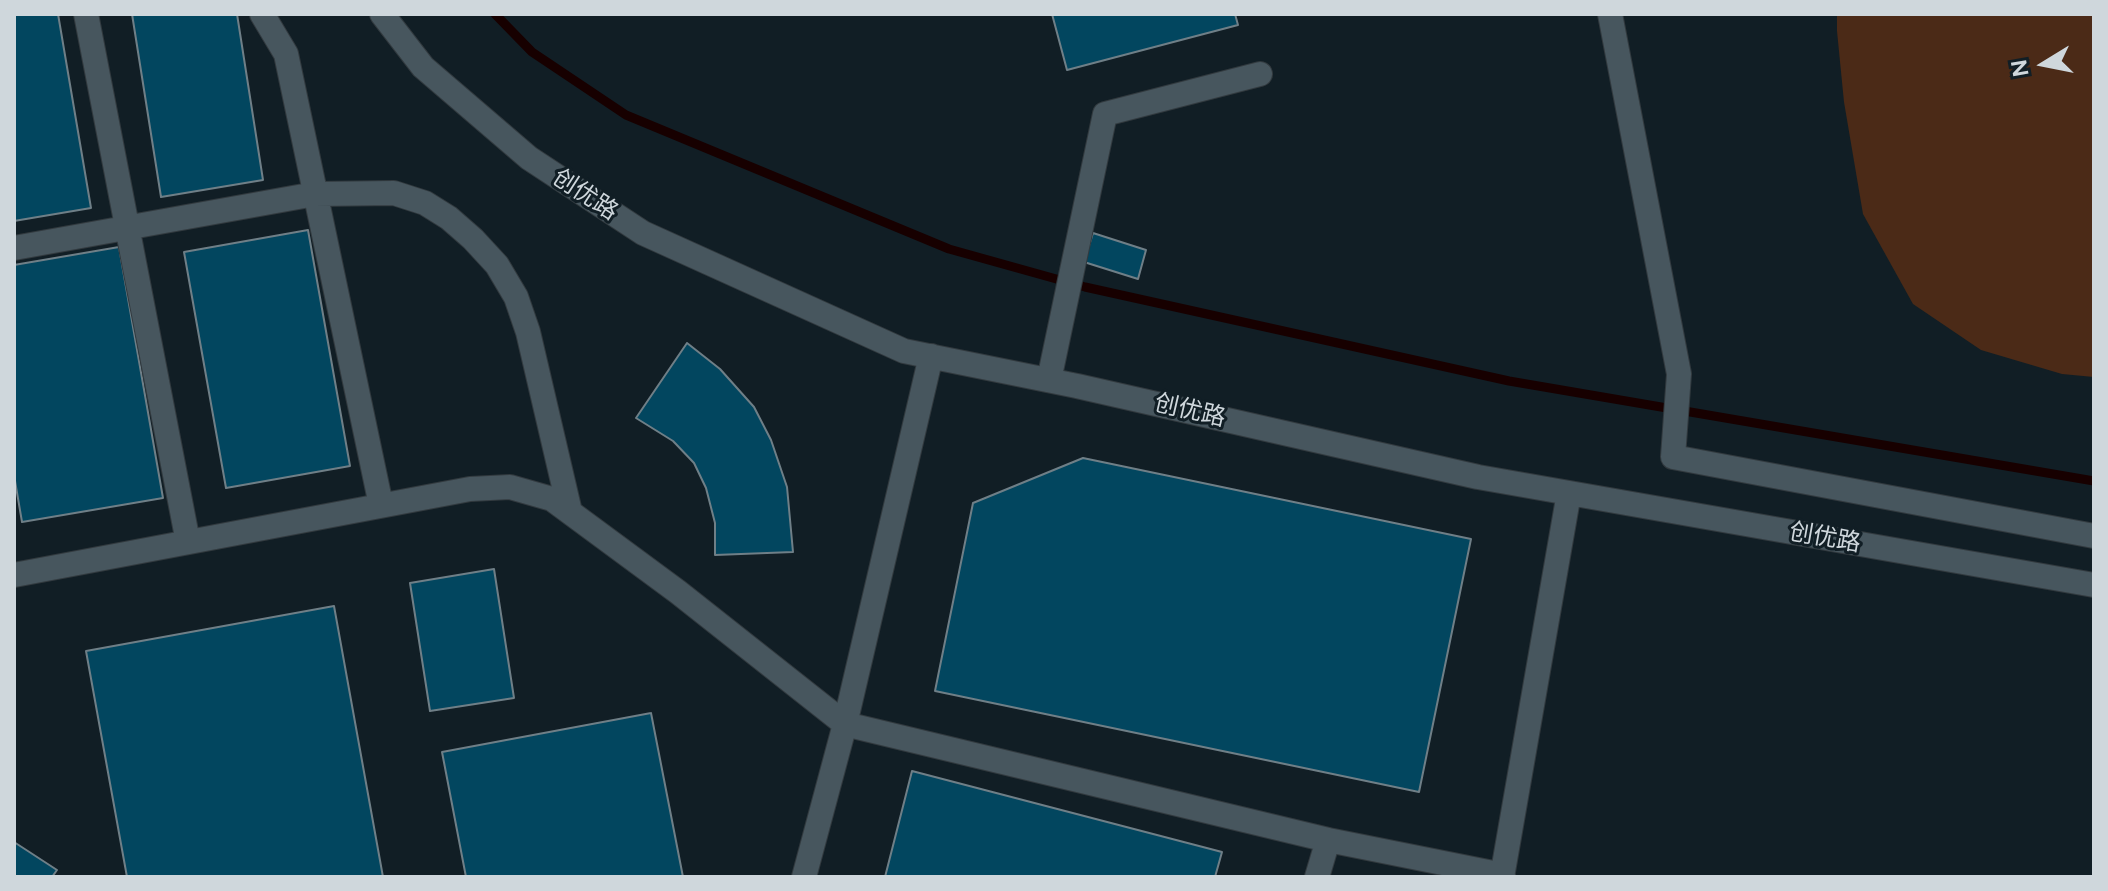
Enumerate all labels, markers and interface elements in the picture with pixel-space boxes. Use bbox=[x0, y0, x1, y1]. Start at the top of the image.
north arrow bbox=[2004, 24, 2084, 104]
text: N bbox=[2005, 58, 2035, 79]
street label: 创优路 bbox=[547, 163, 623, 227]
street label: 创优路 bbox=[1152, 389, 1228, 433]
street label: 创优路 bbox=[1787, 518, 1863, 558]

